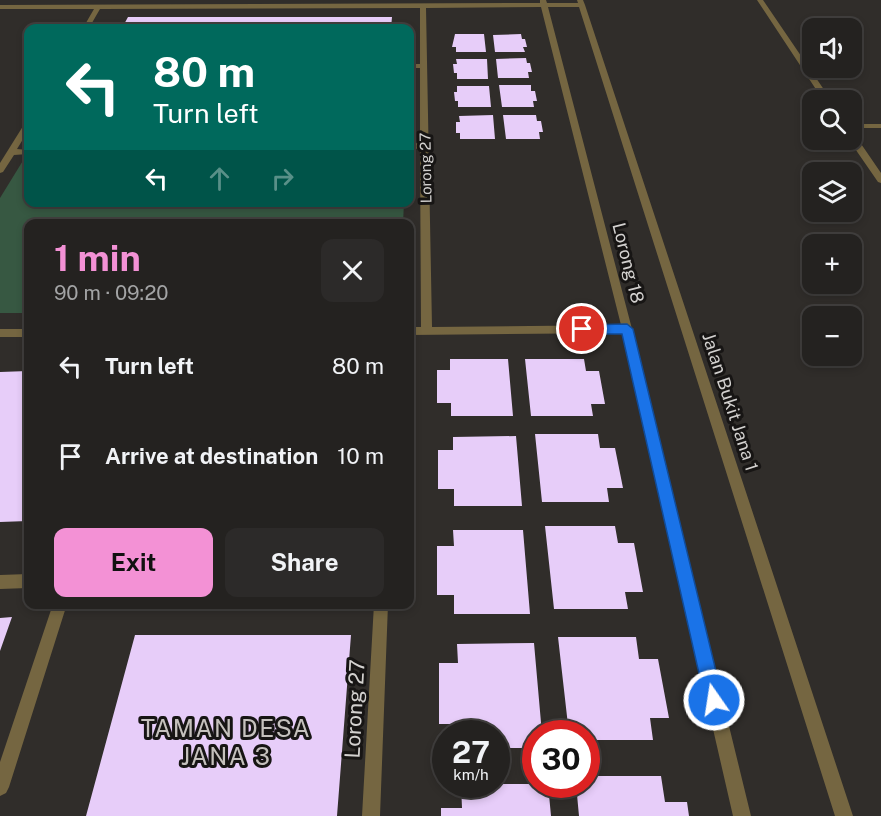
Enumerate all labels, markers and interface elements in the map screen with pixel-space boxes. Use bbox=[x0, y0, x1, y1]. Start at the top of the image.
map controls bbox=[802, 18, 862, 366]
button: sound bbox=[802, 18, 862, 78]
text: 80 m bbox=[153, 47, 255, 96]
icon: left bbox=[54, 48, 132, 126]
button: search bbox=[802, 90, 862, 150]
text: Turn left bbox=[153, 97, 259, 129]
street label: Lorong 27 bbox=[416, 133, 435, 203]
icon: left bbox=[140, 162, 173, 195]
icon: ahead bbox=[203, 162, 236, 195]
icon: right bbox=[266, 162, 299, 195]
button: layers bbox=[802, 162, 862, 222]
street label: Lorong 18 bbox=[608, 220, 649, 305]
button: + bbox=[802, 234, 862, 294]
text: 1 min bbox=[54, 237, 141, 279]
button: close bbox=[321, 239, 384, 302]
text: 90 m · 09:20 bbox=[54, 281, 169, 305]
pin bbox=[556, 303, 607, 354]
button: − bbox=[802, 306, 862, 366]
icon: arrive bbox=[565, 312, 598, 345]
street label: Jalan Bukit Jana 1 bbox=[698, 330, 763, 474]
icon: left bbox=[54, 350, 87, 383]
text: Turn left bbox=[105, 353, 194, 379]
text: 80 m bbox=[332, 353, 384, 379]
icon: arrive bbox=[54, 440, 87, 473]
text: Arrive at destination bbox=[105, 443, 318, 469]
text: 10 m bbox=[337, 443, 384, 469]
button: Exit bbox=[54, 528, 213, 597]
button: Share bbox=[225, 528, 384, 597]
street label: Lorong 27 bbox=[339, 659, 370, 759]
position arrow bbox=[682, 668, 746, 732]
district label: TAMAN DESA JANA 3 bbox=[141, 714, 311, 770]
speed limit sign: 30 bbox=[522, 720, 600, 798]
text: 27 bbox=[452, 734, 490, 770]
text: km/h bbox=[453, 766, 489, 783]

